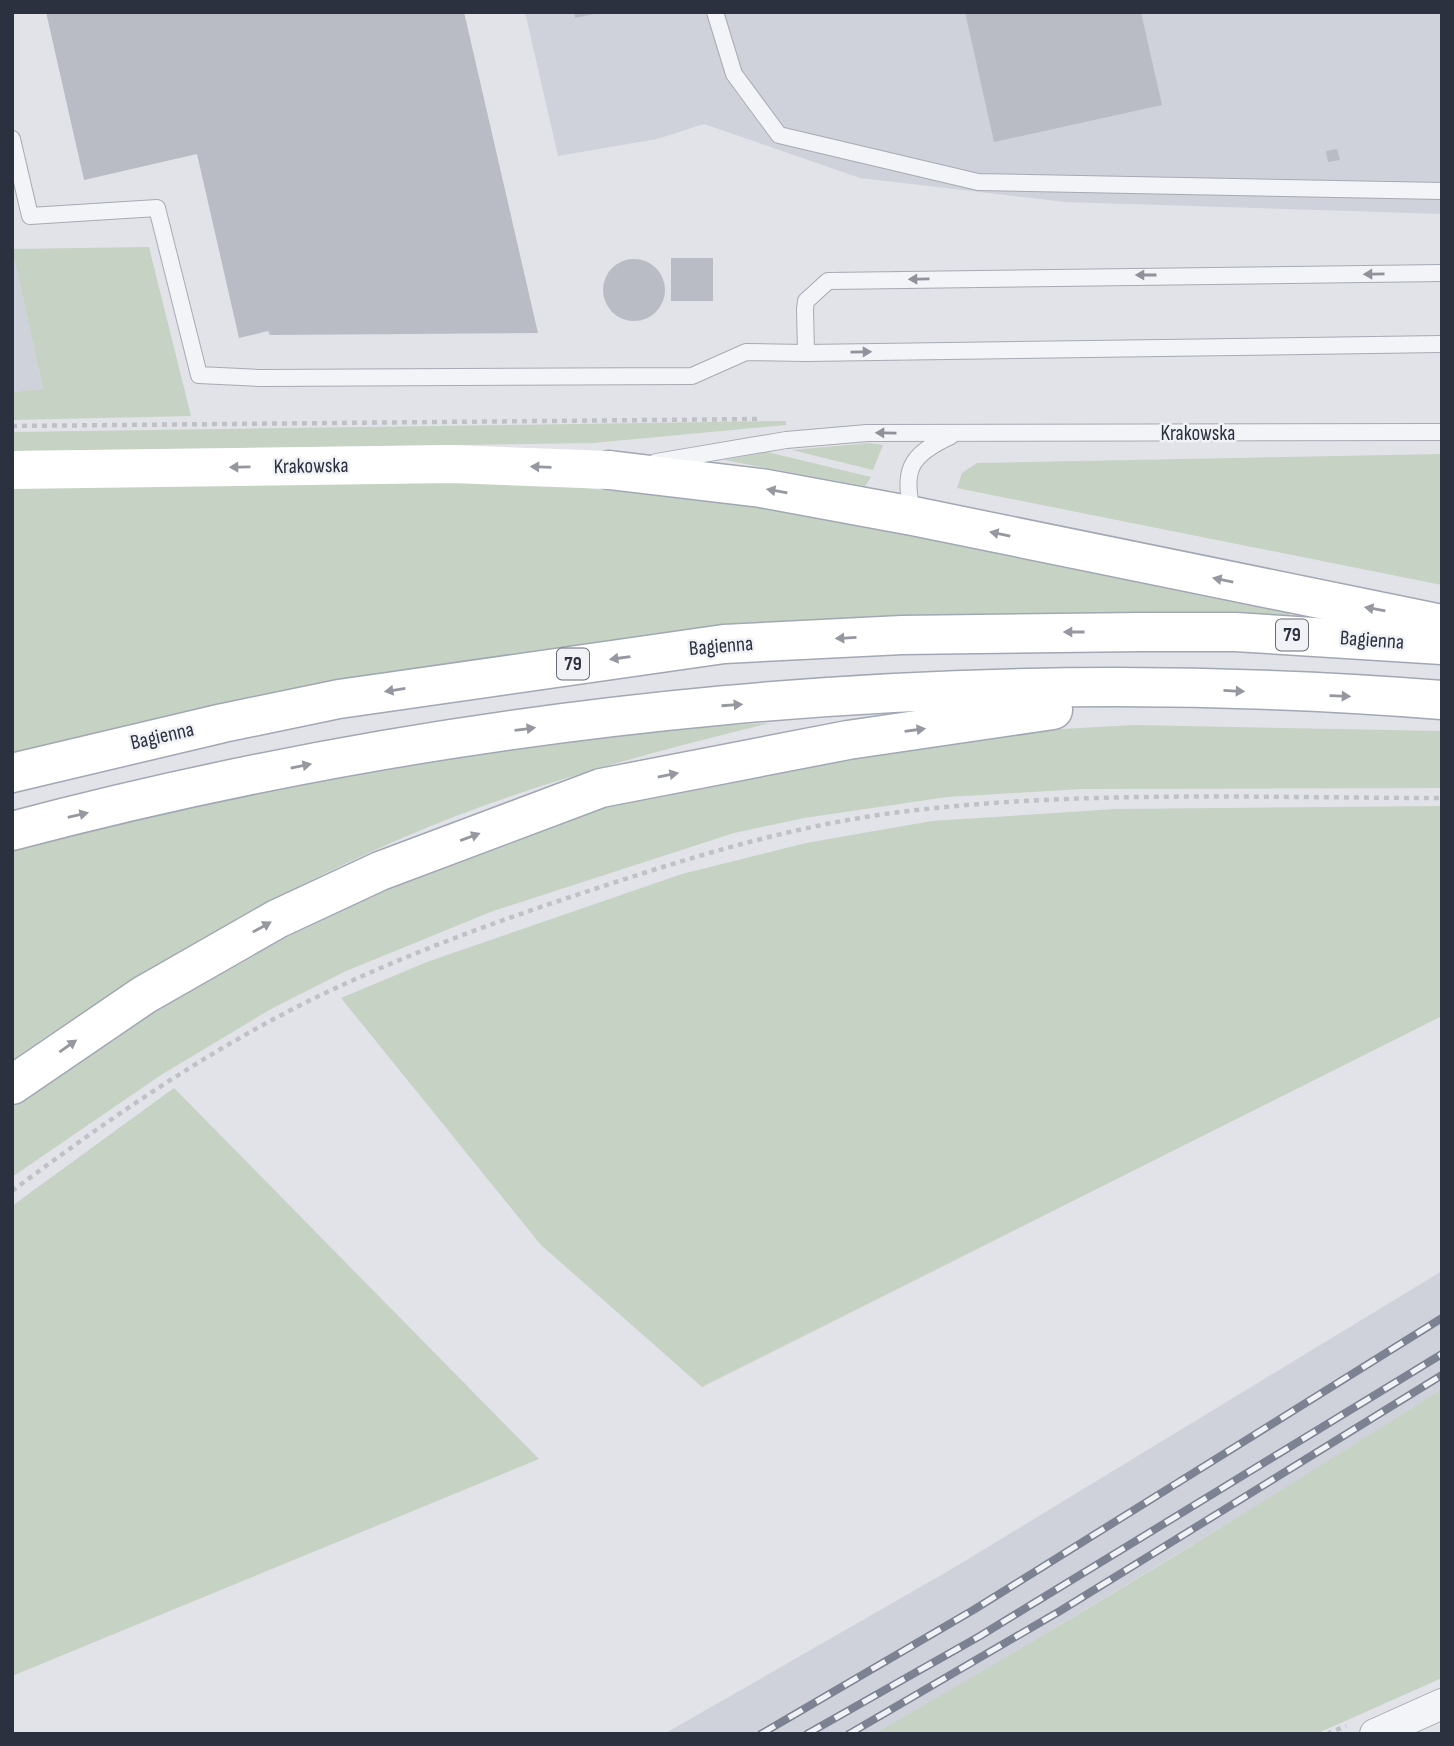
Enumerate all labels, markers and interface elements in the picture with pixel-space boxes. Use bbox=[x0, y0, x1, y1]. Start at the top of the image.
one-way arrow bbox=[1362, 268, 1384, 280]
one-way arrow bbox=[1135, 269, 1157, 281]
one-way arrow bbox=[907, 273, 929, 285]
one-way arrow bbox=[850, 346, 872, 358]
street label: Krakowska bbox=[1161, 421, 1235, 446]
one-way arrow bbox=[875, 427, 897, 439]
street label: Krakowska bbox=[273, 453, 349, 479]
one-way arrow bbox=[228, 461, 250, 473]
one-way arrow bbox=[529, 462, 551, 473]
one-way arrow bbox=[766, 485, 788, 496]
one-way arrow bbox=[989, 528, 1011, 539]
one-way arrow bbox=[1212, 574, 1234, 585]
one-way arrow bbox=[1364, 604, 1386, 615]
road number: 79 bbox=[1276, 620, 1308, 650]
street label: Bagienna bbox=[1339, 625, 1405, 655]
one-way arrow bbox=[1062, 626, 1084, 638]
street label: Bagienna bbox=[688, 631, 754, 661]
one-way arrow bbox=[835, 633, 857, 644]
road number: 79 bbox=[557, 649, 589, 680]
one-way arrow bbox=[609, 653, 631, 664]
one-way arrow bbox=[384, 685, 406, 696]
one-way arrow bbox=[1223, 685, 1245, 696]
one-way arrow bbox=[1329, 690, 1351, 701]
one-way arrow bbox=[721, 699, 743, 710]
street label: Bagienna bbox=[128, 717, 196, 755]
one-way arrow bbox=[514, 723, 536, 734]
one-way arrow bbox=[904, 724, 926, 735]
one-way arrow bbox=[290, 760, 312, 771]
one-way arrow bbox=[657, 769, 679, 780]
one-way arrow bbox=[67, 809, 89, 820]
one-way arrow bbox=[460, 831, 481, 842]
one-way arrow bbox=[252, 921, 272, 933]
one-way arrow bbox=[59, 1039, 77, 1053]

